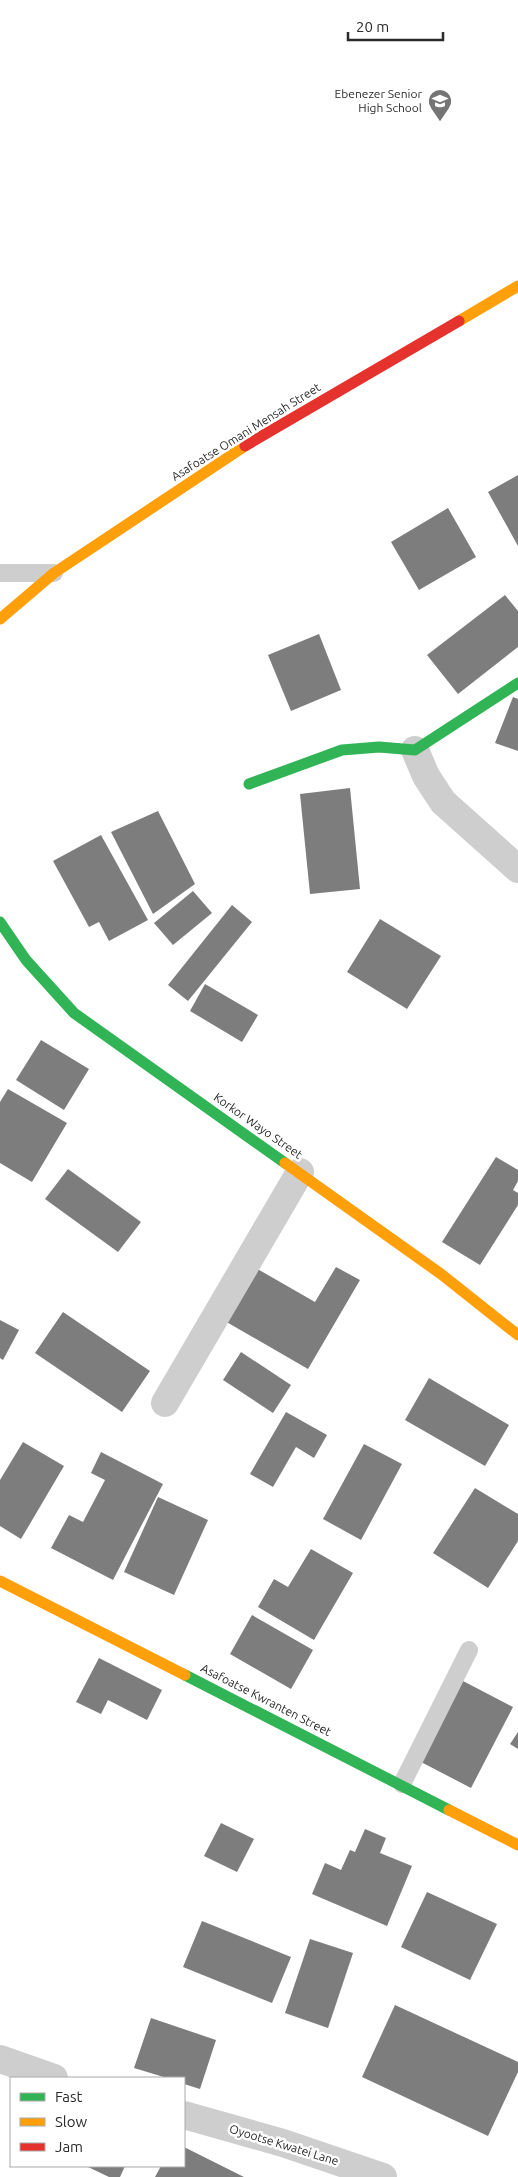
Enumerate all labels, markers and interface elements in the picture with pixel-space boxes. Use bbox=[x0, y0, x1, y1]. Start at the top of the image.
scale bar bbox=[348, 10, 443, 42]
text: 20 m bbox=[356, 18, 389, 35]
place label: Ebenezer Senior High School bbox=[335, 87, 422, 114]
school or university icon: Ebenezer Senior High School bbox=[427, 88, 453, 122]
street label: Asafoatse Omani Mensah Street bbox=[169, 380, 323, 483]
street label: Korkor Wayo Street bbox=[212, 1090, 305, 1161]
street label: Asafoatse Kwranten Street bbox=[199, 1661, 334, 1738]
legend bbox=[10, 2077, 185, 2167]
text: Fast bbox=[55, 2088, 83, 2105]
text: Slow bbox=[55, 2113, 88, 2130]
street label: Oyootse Kwatei Lane bbox=[228, 2122, 340, 2167]
text: Jam bbox=[55, 2138, 83, 2155]

